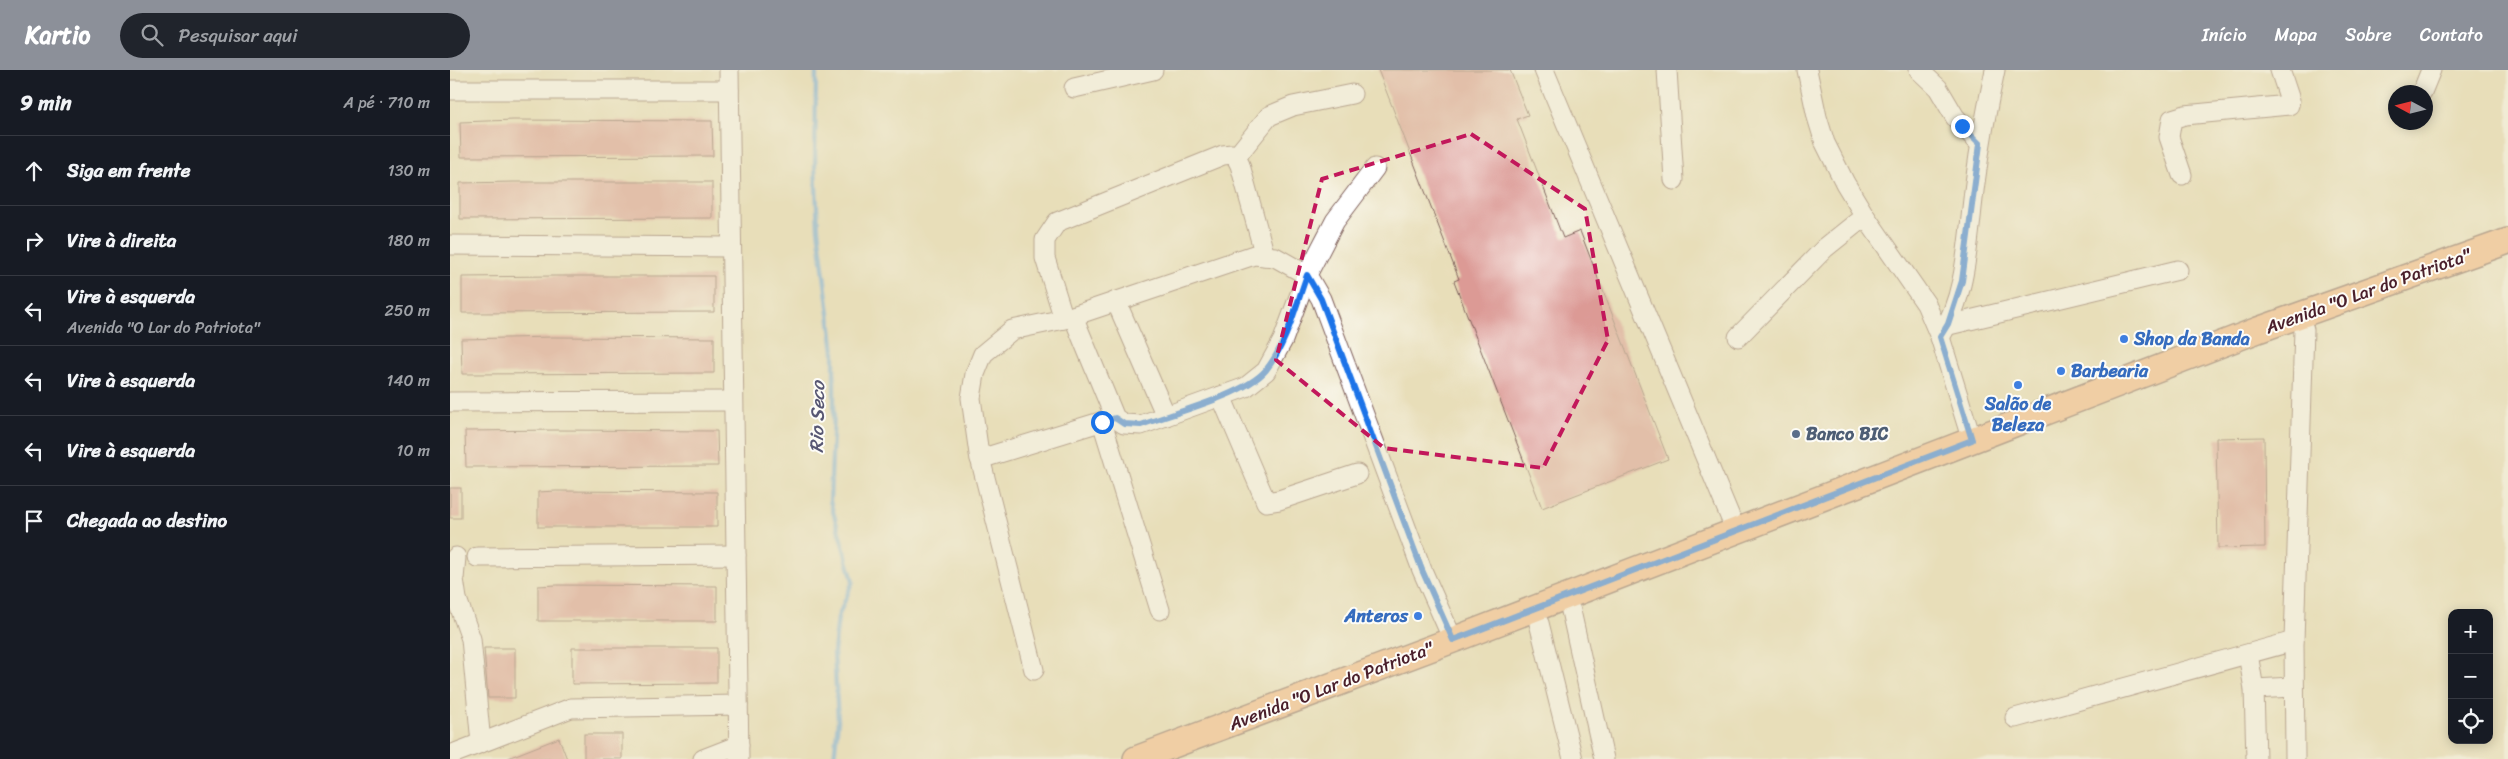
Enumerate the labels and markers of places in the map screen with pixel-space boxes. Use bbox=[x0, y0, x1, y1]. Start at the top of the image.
place label: Shop da Banda bbox=[2133, 323, 2250, 355]
marker: Shop da Banda bbox=[2118, 333, 2130, 345]
place label: Barbearia bbox=[2071, 355, 2149, 387]
marker: Barbearia bbox=[2055, 365, 2067, 377]
marker: Salão de Beleza bbox=[2012, 379, 2024, 391]
place label: Salão de Beleza bbox=[1984, 388, 2052, 441]
place label: Banco BIC bbox=[1806, 418, 1889, 450]
marker: Banco BIC bbox=[1790, 428, 1802, 440]
place label: Anteros bbox=[1344, 600, 1409, 632]
marker: Anteros bbox=[1412, 610, 1424, 622]

